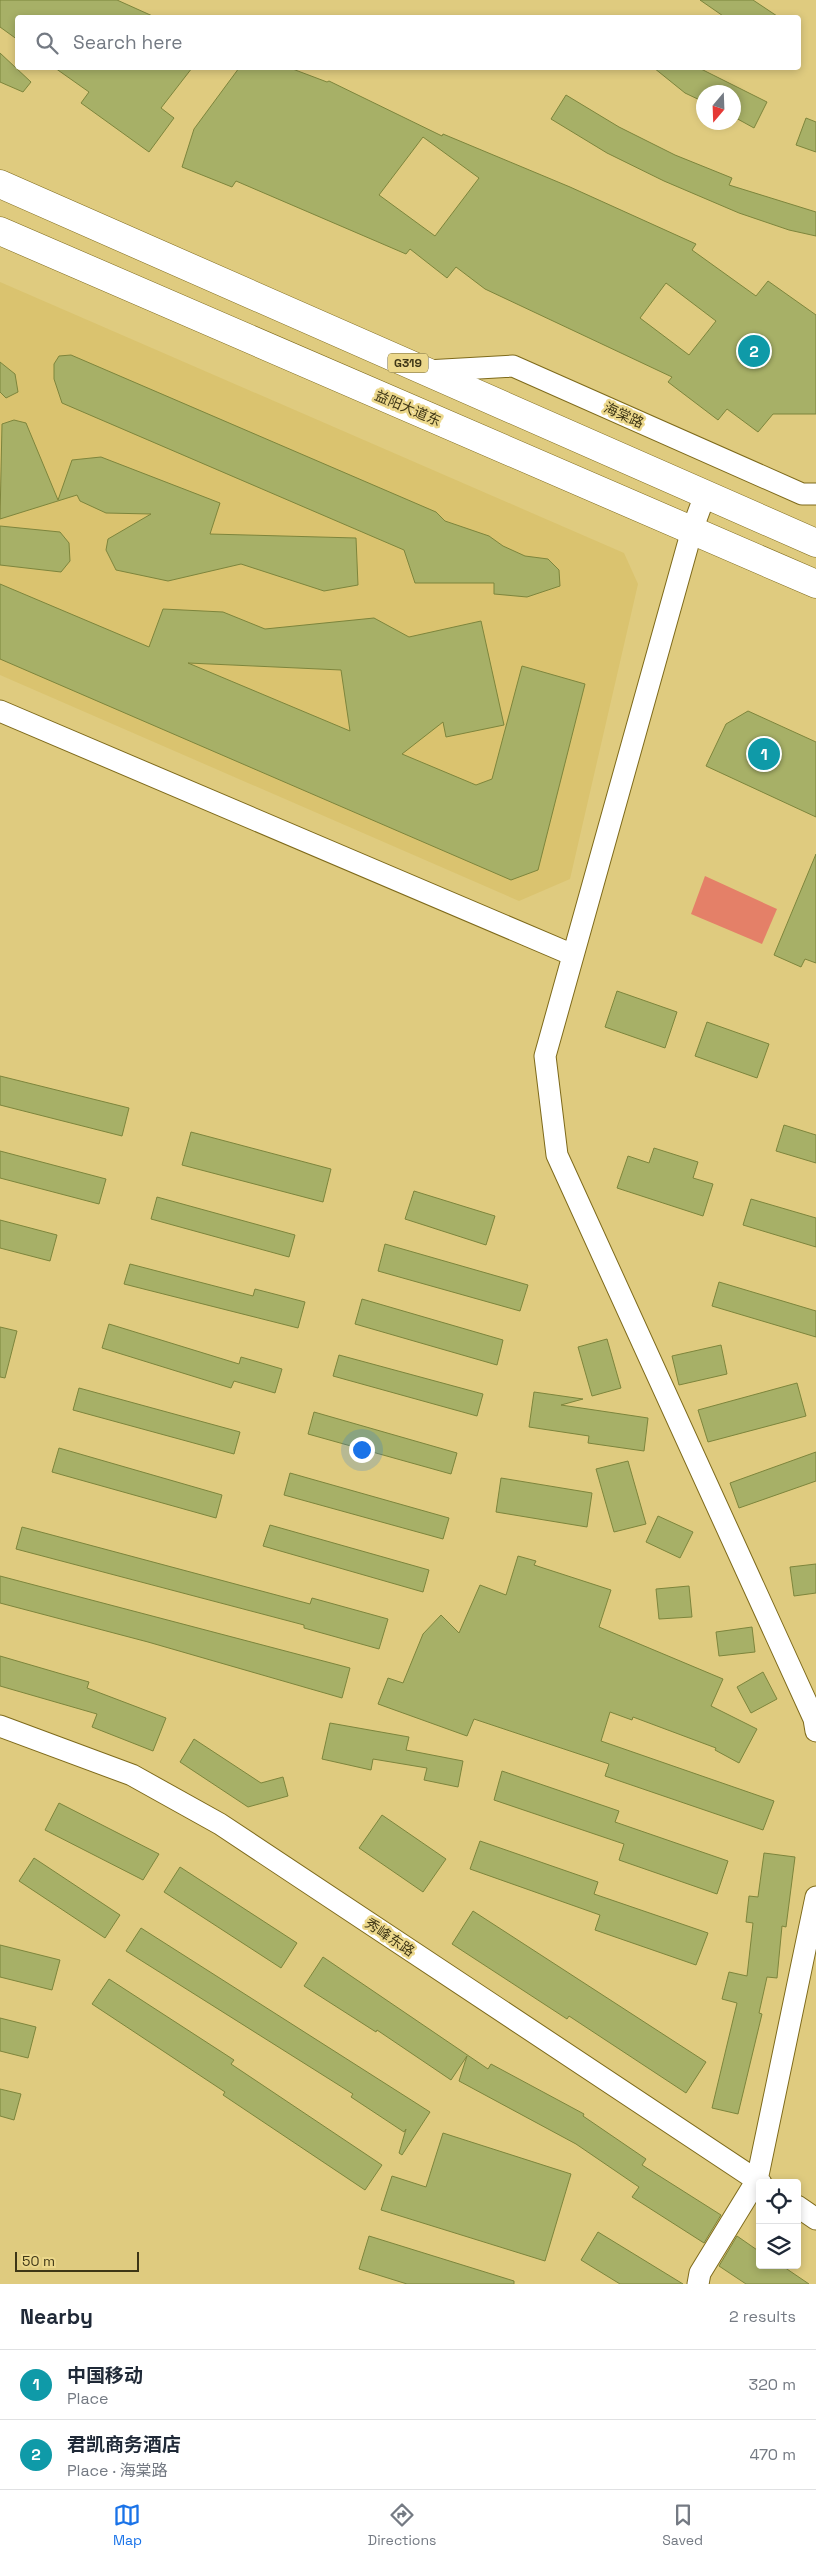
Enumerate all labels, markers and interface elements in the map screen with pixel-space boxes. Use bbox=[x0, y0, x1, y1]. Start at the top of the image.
search box bbox=[15, 15, 801, 70]
icon: search bbox=[33, 29, 61, 57]
text: Search here bbox=[73, 30, 183, 55]
north arrow bbox=[696, 85, 741, 130]
pin: 2 bbox=[738, 332, 770, 370]
road number: G319 bbox=[388, 353, 428, 372]
street label: 益阳大道东 bbox=[372, 386, 444, 430]
street label: 海棠路 bbox=[601, 398, 647, 432]
pin: 1 bbox=[748, 735, 780, 773]
your location bbox=[349, 1437, 375, 1463]
street label: 秀峰东路 bbox=[362, 1914, 418, 1960]
map controls bbox=[756, 2179, 801, 2269]
button: locate bbox=[756, 2179, 801, 2224]
button: layers bbox=[756, 2224, 801, 2269]
scale bar bbox=[15, 2249, 139, 2272]
text: 50 m bbox=[22, 2252, 55, 2270]
text: Nearby bbox=[20, 2303, 93, 2330]
text: 2 results bbox=[729, 2306, 796, 2327]
text: 中国移动 bbox=[67, 2363, 143, 2388]
text: 1 bbox=[32, 2374, 40, 2395]
text: 320 m bbox=[749, 2374, 796, 2395]
text: Place bbox=[67, 2388, 109, 2409]
text: 君凯商务酒店 bbox=[67, 2432, 181, 2457]
text: 2 bbox=[31, 2444, 41, 2465]
text: 470 m bbox=[749, 2444, 796, 2465]
text: Place · 海棠路 bbox=[67, 2460, 168, 2481]
tab: Map bbox=[113, 2501, 142, 2549]
tab: Directions bbox=[368, 2501, 436, 2549]
tab: Saved bbox=[662, 2501, 703, 2549]

